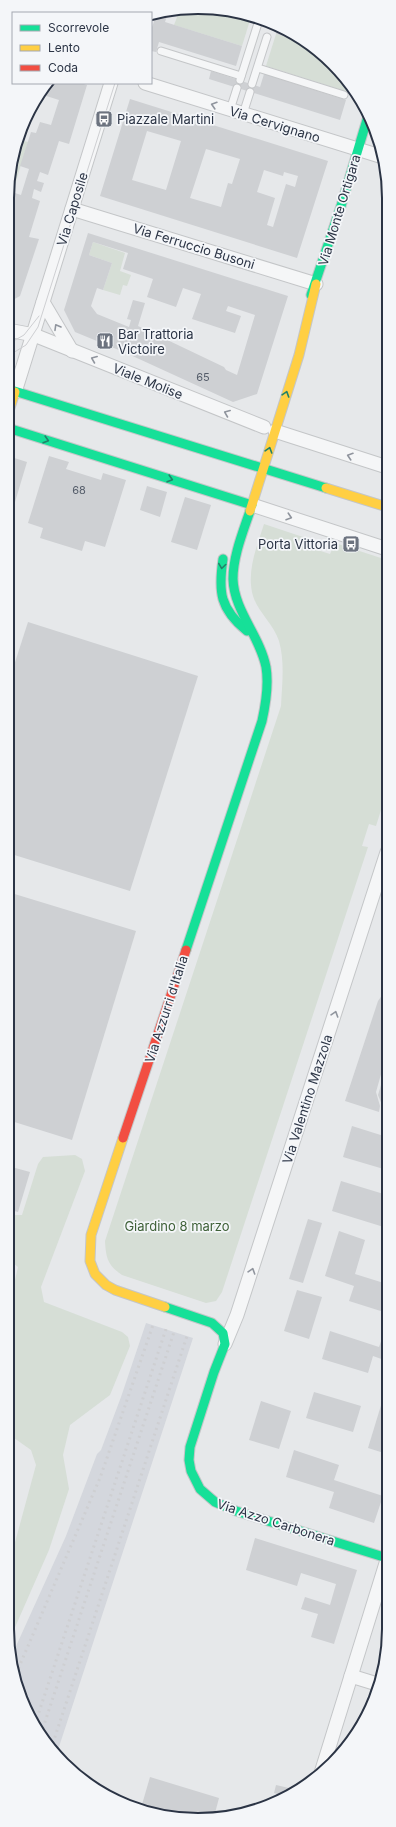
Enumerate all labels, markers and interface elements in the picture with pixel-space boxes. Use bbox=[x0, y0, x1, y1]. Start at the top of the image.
legend bbox=[12, 12, 152, 84]
text: Scorrevole bbox=[48, 20, 109, 35]
text: Lento bbox=[48, 40, 80, 55]
text: Coda bbox=[48, 60, 78, 75]
one-way arrow bbox=[211, 101, 218, 109]
street label: Via Cervignano bbox=[228, 103, 323, 145]
bus stop icon: Piazzale Martini bbox=[94, 109, 114, 129]
place label: Piazzale Martini bbox=[117, 111, 214, 127]
street label: Via Monte Ortigara bbox=[314, 152, 364, 268]
street label: Via Caposile bbox=[53, 170, 91, 248]
street label: Via Ferruccio Busoni bbox=[131, 220, 257, 272]
one-way arrow bbox=[55, 324, 62, 331]
place label: Bar Trattoria Victoire bbox=[118, 326, 194, 357]
restaurant icon: Bar Trattoria Victoire bbox=[95, 331, 115, 351]
one-way arrow bbox=[90, 356, 97, 364]
street label: Viale Molise bbox=[111, 360, 185, 402]
house number: 65 bbox=[196, 370, 210, 384]
one-way arrow bbox=[282, 391, 290, 398]
one-way arrow bbox=[224, 410, 231, 418]
one-way arrow bbox=[42, 435, 49, 444]
one-way arrow bbox=[264, 446, 273, 453]
one-way arrow bbox=[347, 452, 354, 460]
one-way arrow bbox=[166, 474, 173, 483]
house number: 68 bbox=[72, 483, 86, 497]
one-way arrow bbox=[285, 512, 292, 521]
bus stop icon: Porta Vittoria bbox=[341, 534, 361, 554]
place label: Porta Vittoria bbox=[258, 536, 338, 552]
one-way arrow bbox=[218, 563, 227, 569]
street label: Via Azzurri d'Italia bbox=[141, 953, 191, 1065]
one-way arrow bbox=[330, 1010, 339, 1017]
street label: Via Valentino Mazzola bbox=[279, 1032, 335, 1166]
park label: Giardino 8 marzo bbox=[124, 1218, 230, 1234]
one-way arrow bbox=[247, 1267, 255, 1274]
street label: Via Azzo Carbonera bbox=[215, 1495, 337, 1549]

